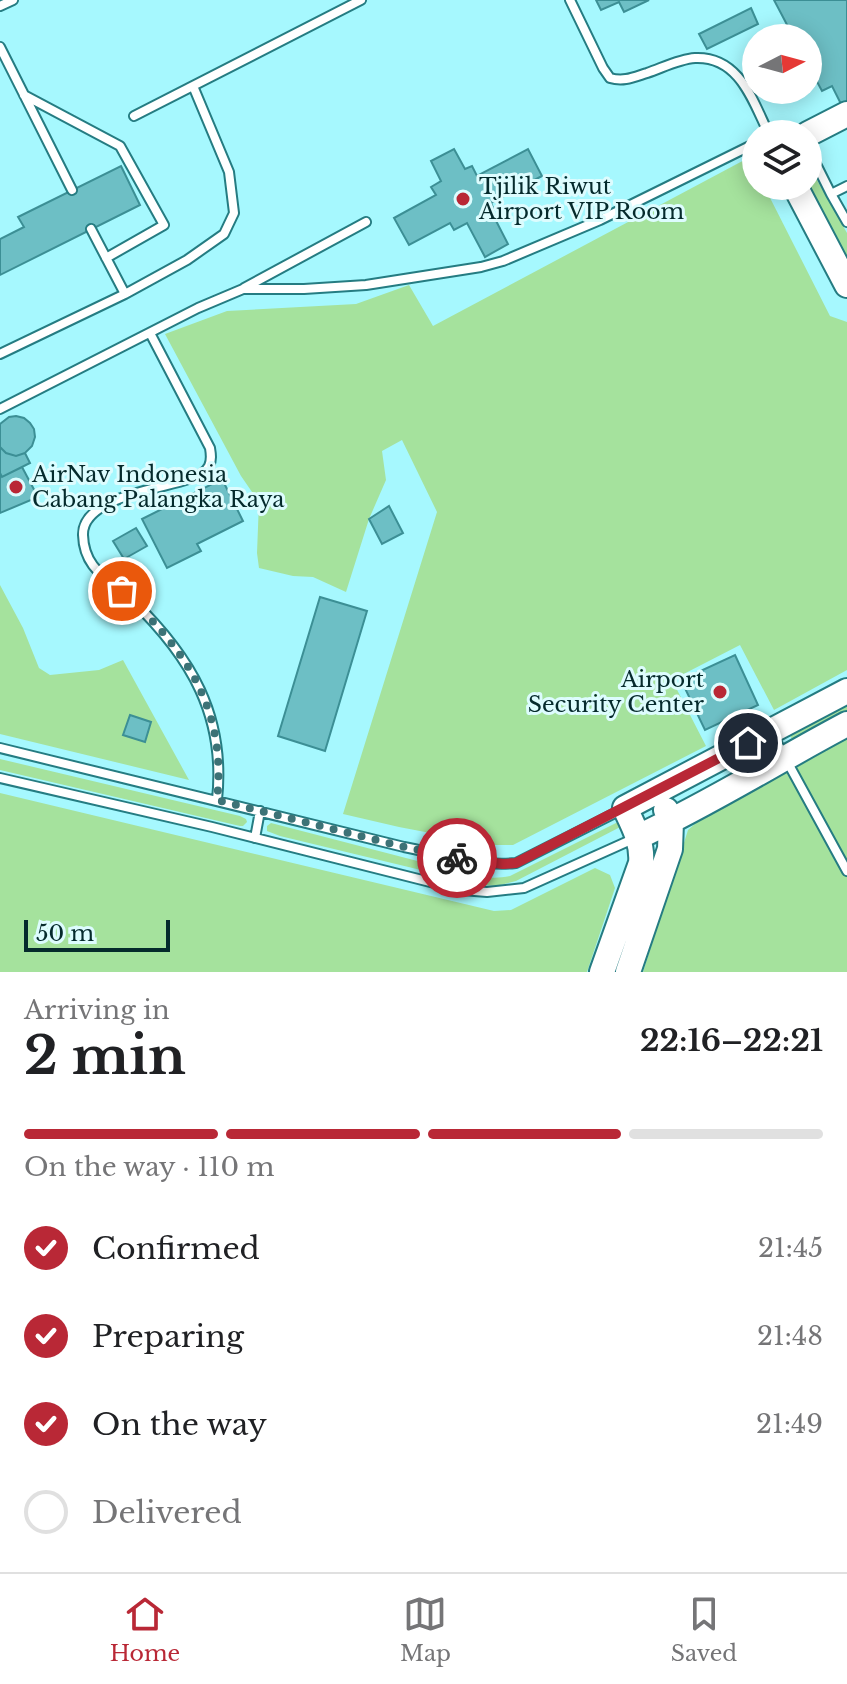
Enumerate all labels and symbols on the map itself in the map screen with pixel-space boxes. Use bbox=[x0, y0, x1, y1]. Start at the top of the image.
north arrow bbox=[742, 24, 822, 104]
place label: Tjilik Riwut Airport VIP Room bbox=[478, 173, 685, 225]
marker: Tjilik Riwut Airport VIP Room bbox=[454, 190, 472, 208]
place label: AirNav Indonesia Cabang Palangka Raya bbox=[31, 461, 285, 513]
marker: AirNav Indonesia Cabang Palangka Raya bbox=[7, 478, 25, 496]
pin bbox=[88, 557, 156, 625]
place label: Airport Security Center bbox=[528, 666, 705, 718]
marker: Airport Security Center bbox=[711, 683, 729, 701]
pin bbox=[714, 709, 782, 777]
courier bbox=[417, 818, 497, 898]
scale bar bbox=[24, 916, 170, 952]

